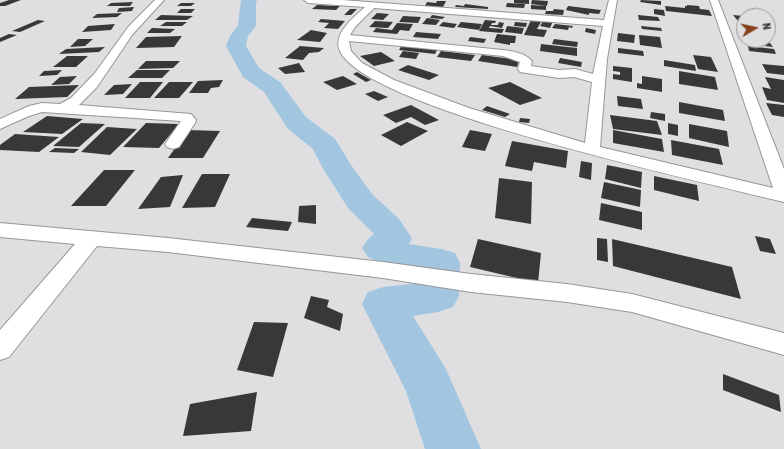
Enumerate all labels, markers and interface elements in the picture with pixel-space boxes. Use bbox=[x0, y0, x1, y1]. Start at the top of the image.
north arrow bbox=[736, 8, 776, 48]
text: N bbox=[760, 22, 773, 30]

